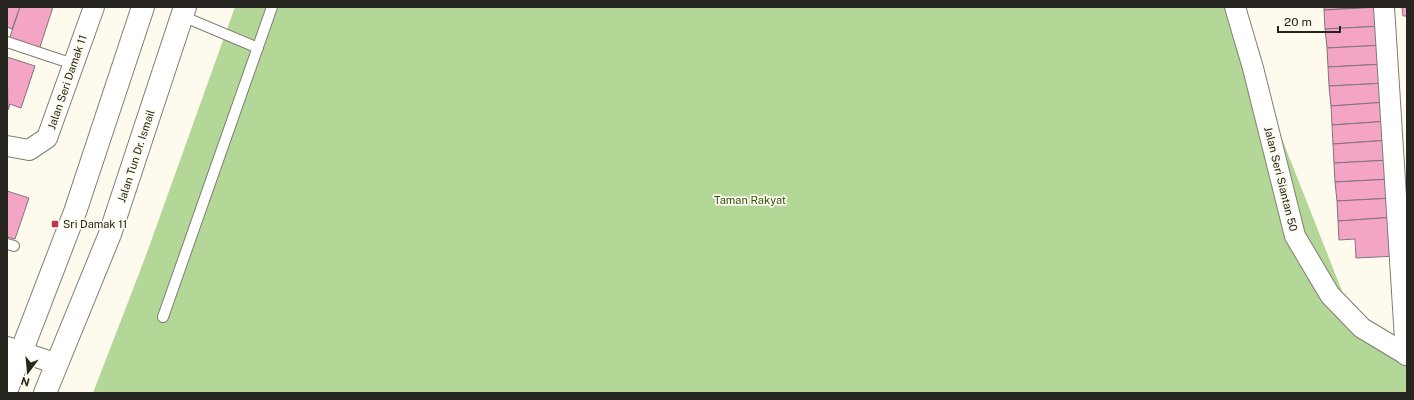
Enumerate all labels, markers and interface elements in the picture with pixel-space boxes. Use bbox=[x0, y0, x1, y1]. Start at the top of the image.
scale bar bbox=[1278, 8, 1340, 34]
text: 20 m bbox=[1284, 15, 1312, 29]
street label: Jalan Seri Damak 11 bbox=[45, 33, 89, 131]
street label: Jalan Tun Dr. Ismail bbox=[115, 108, 157, 204]
street label: Jalan Seri Siantan 50 bbox=[1262, 125, 1300, 233]
park label: Taman Rakyat bbox=[714, 194, 786, 206]
place label: Sri Damak 11 bbox=[63, 218, 127, 230]
marker: Sri Damak 11 bbox=[50, 219, 60, 229]
north arrow bbox=[8, 352, 48, 392]
text: N bbox=[19, 375, 31, 389]

